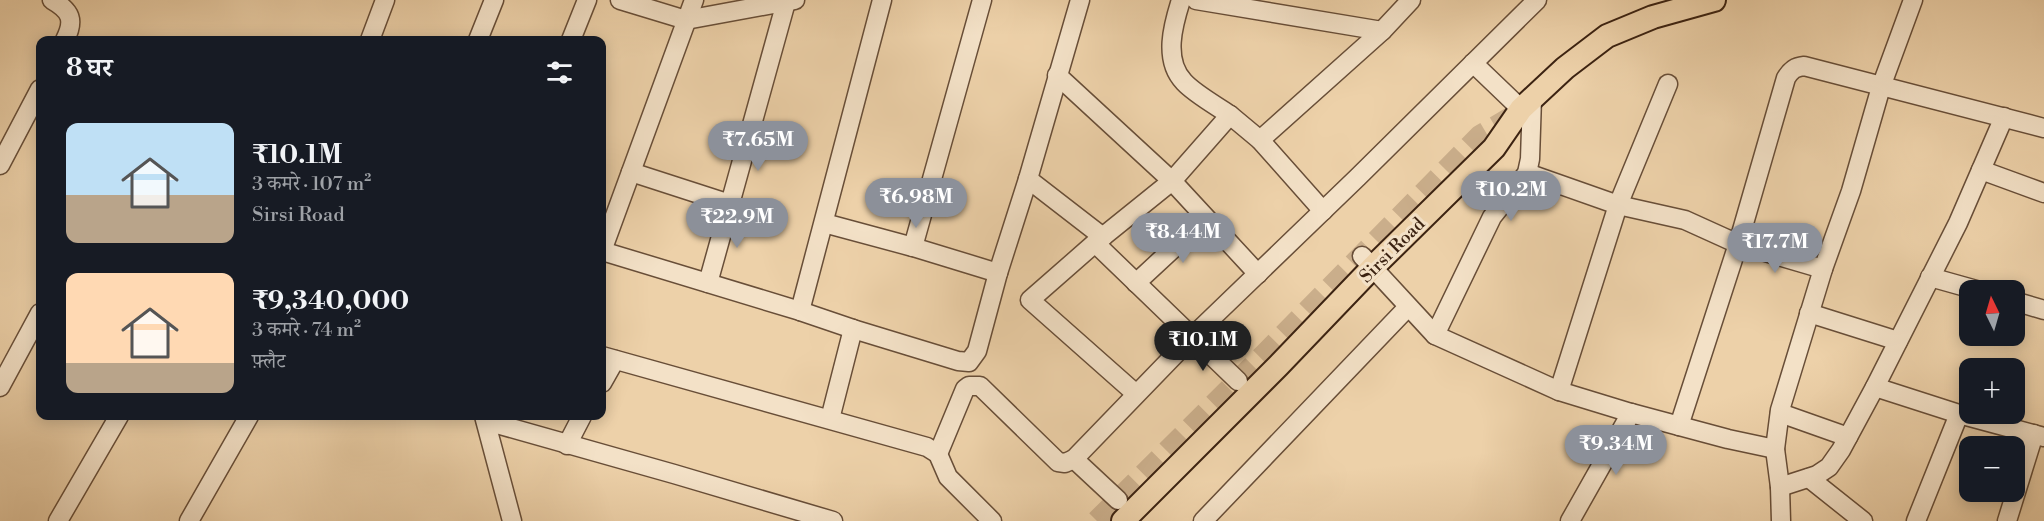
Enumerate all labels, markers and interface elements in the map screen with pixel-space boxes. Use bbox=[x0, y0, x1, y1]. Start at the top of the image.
text: 8 घर bbox=[66, 52, 113, 84]
icon: filters bbox=[543, 56, 576, 89]
pin: ₹7.65M bbox=[709, 121, 807, 172]
text: ₹7.65M bbox=[722, 128, 794, 153]
text: ₹10.1M bbox=[252, 139, 342, 171]
icon: home bbox=[114, 147, 186, 219]
pin: ₹10.2M bbox=[1462, 171, 1560, 222]
text: 3 कमरे · 107 m² bbox=[252, 172, 371, 197]
pin: ₹6.98M bbox=[867, 178, 965, 229]
text: ₹10.2M bbox=[1475, 178, 1547, 203]
text: ₹6.98M bbox=[879, 185, 953, 210]
pin: ₹22.9M bbox=[688, 198, 786, 249]
text: Sirsi Road bbox=[252, 203, 345, 228]
text: ₹22.9M bbox=[700, 205, 774, 230]
street label: Sirsi Road bbox=[1355, 212, 1430, 288]
pin: ₹8.44M bbox=[1134, 213, 1232, 264]
text: ₹8.44M bbox=[1145, 220, 1221, 245]
pin: ₹17.7M bbox=[1726, 223, 1824, 274]
text: ₹17.7M bbox=[1741, 230, 1809, 255]
north arrow bbox=[1959, 280, 2025, 346]
map controls bbox=[1959, 280, 2025, 502]
text: ₹9,340,000 bbox=[252, 285, 409, 317]
icon: home bbox=[114, 297, 186, 369]
text: 3 कमरे · 74 m² bbox=[252, 318, 361, 343]
pin: ₹10.1M bbox=[1154, 321, 1252, 372]
text: ₹10.1M bbox=[1168, 328, 1238, 353]
text: फ़्लैट bbox=[252, 350, 285, 375]
button: + bbox=[1959, 358, 2025, 424]
pin: ₹9.34M bbox=[1567, 425, 1665, 476]
text: ₹9.34M bbox=[1579, 432, 1653, 457]
button: − bbox=[1959, 436, 2025, 502]

